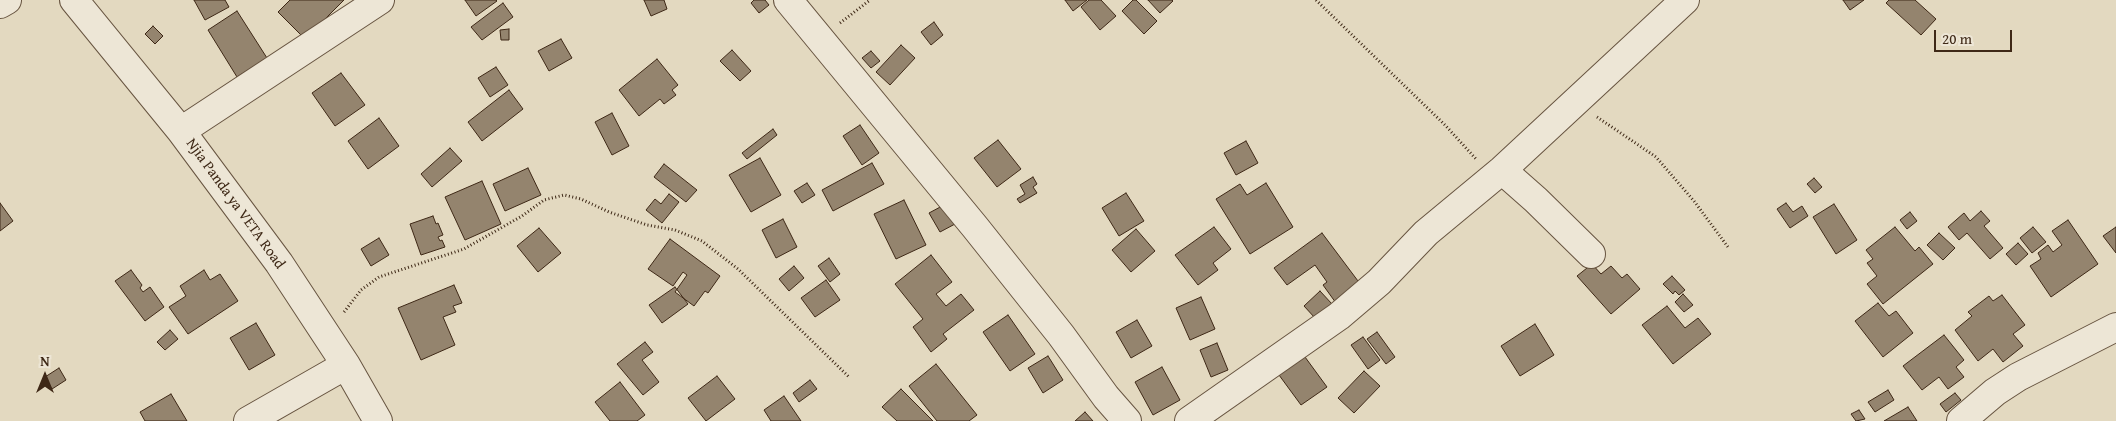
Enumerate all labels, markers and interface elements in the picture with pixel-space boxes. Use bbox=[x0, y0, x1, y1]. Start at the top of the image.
scale bar bbox=[1936, 20, 2014, 52]
text: 20 m bbox=[1942, 28, 1972, 49]
street label: Njia Panda ya VETA Road bbox=[182, 135, 288, 273]
north arrow bbox=[20, 351, 70, 401]
text: N bbox=[40, 351, 50, 371]

